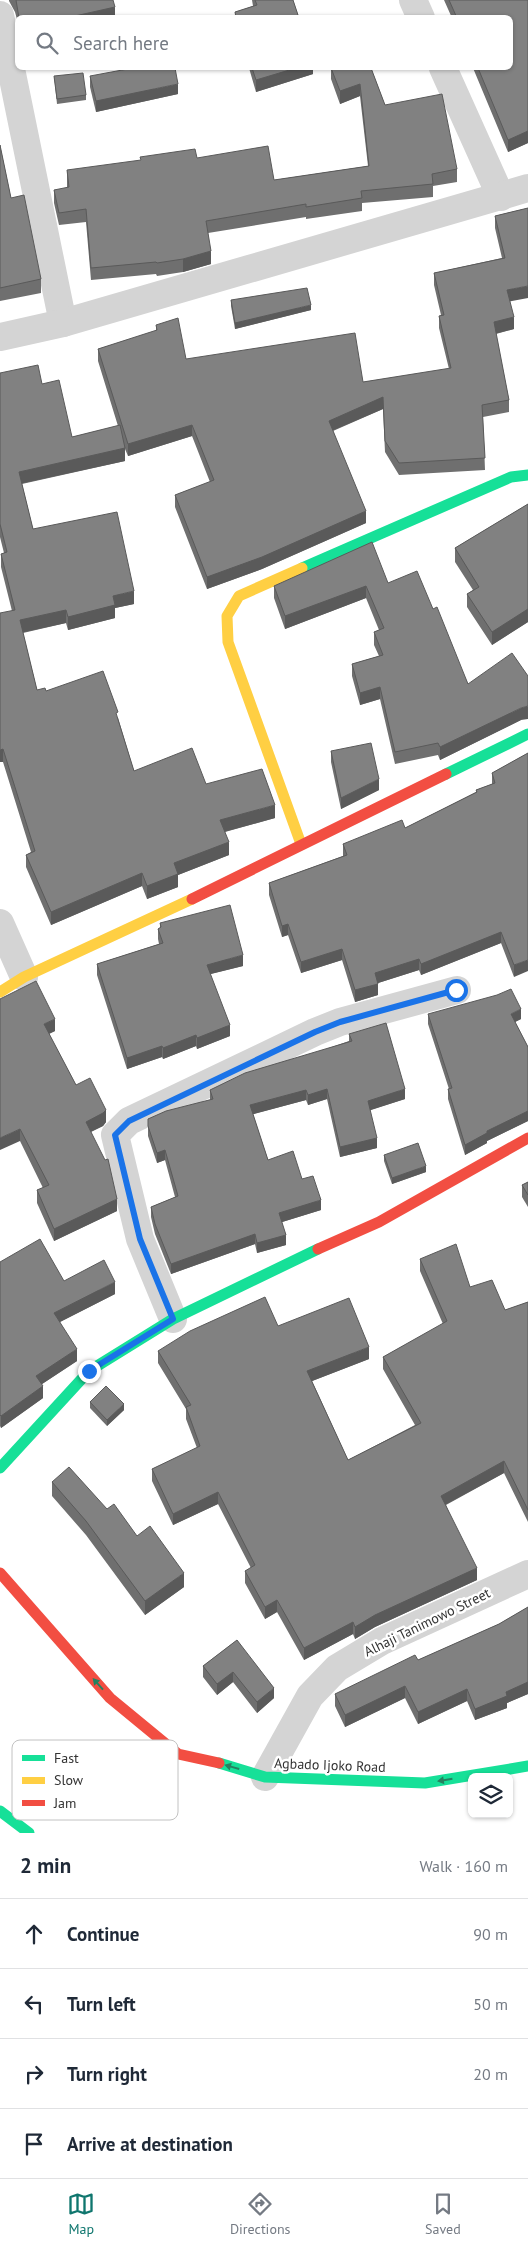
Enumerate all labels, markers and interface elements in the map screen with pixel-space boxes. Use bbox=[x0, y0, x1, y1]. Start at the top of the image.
search box bbox=[15, 15, 513, 70]
icon: search bbox=[33, 29, 61, 57]
text: Search here bbox=[73, 31, 169, 55]
route start bbox=[445, 979, 468, 1002]
route end bbox=[78, 1360, 101, 1383]
street label: Alhaji Tanimowo Street bbox=[361, 1584, 493, 1660]
one-way arrow bbox=[92, 1678, 103, 1691]
legend bbox=[12, 1740, 178, 1820]
text: Fast bbox=[54, 1749, 79, 1767]
street label: Agbado Ijoko Road bbox=[274, 1754, 386, 1776]
one-way arrow bbox=[225, 1762, 240, 1770]
text: Slow bbox=[54, 1771, 84, 1789]
map controls bbox=[468, 1773, 513, 1818]
button: layers bbox=[468, 1773, 513, 1818]
one-way arrow bbox=[437, 1776, 453, 1784]
text: Jam bbox=[53, 1794, 76, 1812]
text: 2 min bbox=[20, 1852, 71, 1879]
text: Walk · 160 m bbox=[419, 1856, 508, 1876]
icon: ahead bbox=[20, 1920, 48, 1948]
text: Continue bbox=[67, 1922, 139, 1946]
text: 90 m bbox=[473, 1924, 508, 1944]
icon: left bbox=[20, 1990, 48, 2018]
text: Turn left bbox=[67, 1992, 136, 2016]
text: 50 m bbox=[473, 1994, 508, 2014]
icon: right bbox=[20, 2060, 48, 2088]
text: Turn right bbox=[67, 2062, 147, 2086]
text: 20 m bbox=[473, 2064, 508, 2084]
icon: arrive bbox=[20, 2130, 48, 2158]
text: Arrive at destination bbox=[67, 2132, 233, 2156]
tab: Map bbox=[67, 2190, 95, 2238]
tab: Directions bbox=[230, 2190, 290, 2238]
tab: Saved bbox=[425, 2190, 461, 2238]

